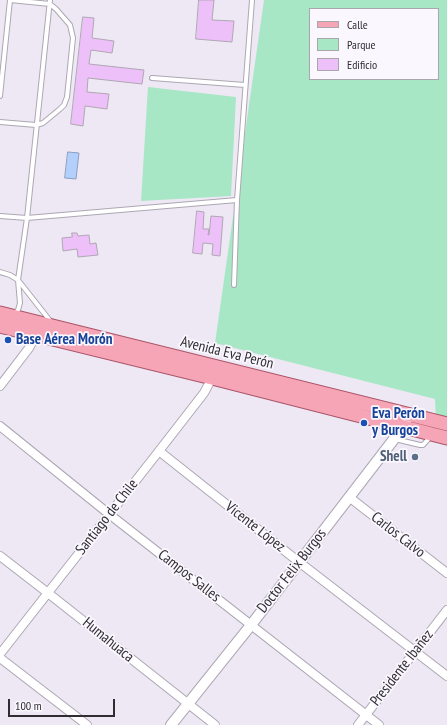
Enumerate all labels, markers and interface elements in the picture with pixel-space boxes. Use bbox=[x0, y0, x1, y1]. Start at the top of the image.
legend bbox=[309, 8, 439, 80]
text: Calle bbox=[347, 17, 368, 32]
text: Parque bbox=[347, 37, 376, 52]
text: Edificio bbox=[347, 57, 377, 72]
place label: Base Aérea Morón bbox=[16, 331, 113, 349]
street label: Avenida Eva Perón bbox=[179, 333, 275, 373]
marker: Base Aérea Morón bbox=[3, 335, 13, 345]
place label: Eva Perón y Burgos bbox=[372, 405, 425, 440]
marker: Eva Perón y Burgos bbox=[359, 418, 369, 428]
place label: Shell bbox=[380, 448, 407, 466]
marker: Shell bbox=[410, 452, 420, 462]
street label: Santiago de Chile bbox=[72, 476, 142, 558]
street label: Vicente López bbox=[221, 498, 289, 556]
street label: Carlos Calvo bbox=[367, 508, 429, 562]
street label: Doctor Felix Burgos bbox=[254, 525, 330, 617]
street label: Campos Salles bbox=[154, 546, 224, 606]
street label: Humahuaca bbox=[79, 614, 137, 666]
street label: Presidente Ibañez bbox=[367, 626, 437, 710]
scale bar bbox=[10, 691, 117, 717]
text: 100 m bbox=[15, 698, 42, 713]

